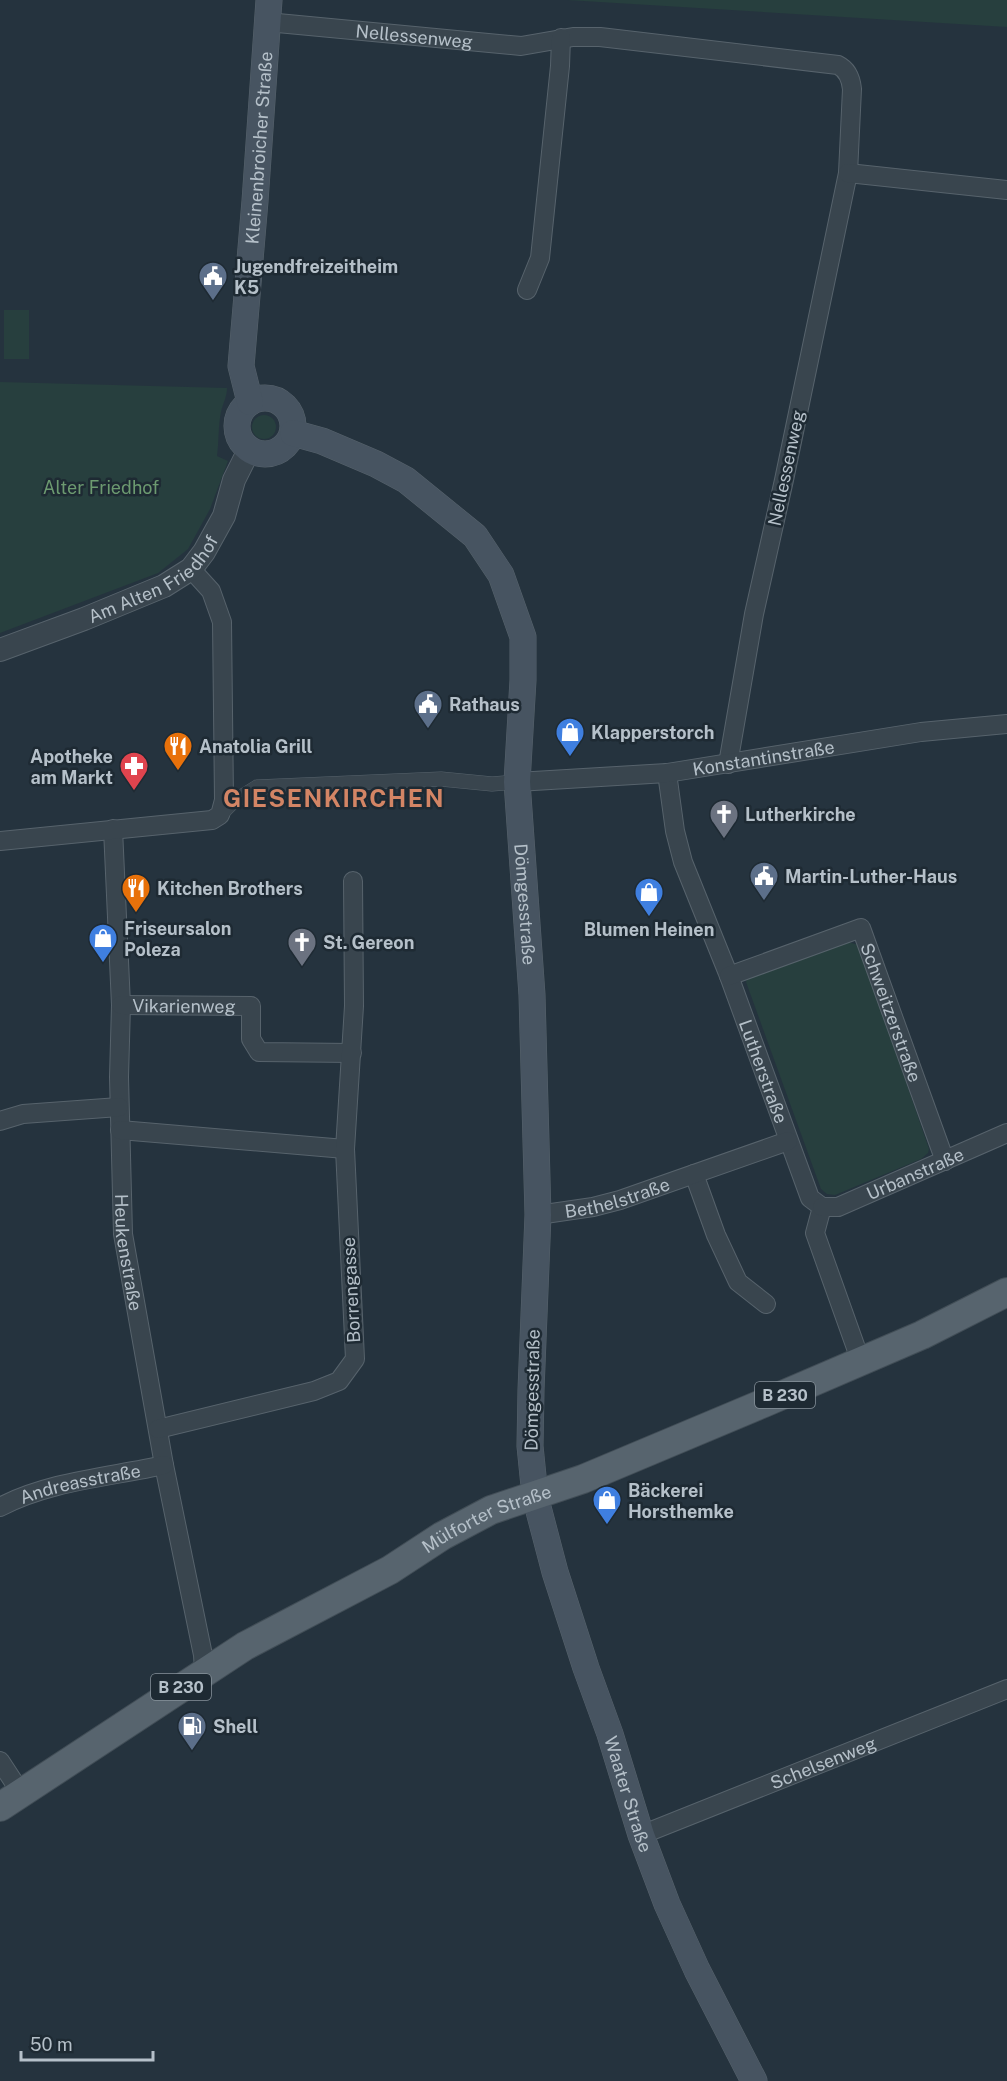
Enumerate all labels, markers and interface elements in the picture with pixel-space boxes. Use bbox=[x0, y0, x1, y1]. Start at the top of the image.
street label: Nellessenweg bbox=[355, 20, 474, 52]
street label: Kleinenbroicher Straße bbox=[241, 51, 276, 245]
place label: Jugendfreizeitheim K5 bbox=[234, 256, 398, 298]
public building icon: Jugendfreizeitheim K5 bbox=[197, 260, 229, 302]
street label: Nellessenweg bbox=[764, 408, 808, 528]
park label: Alter Friedhof bbox=[43, 477, 159, 498]
street label: Am Alten Friedhof bbox=[85, 531, 222, 627]
public building icon: Rathaus bbox=[412, 688, 444, 730]
place label: Rathaus bbox=[449, 694, 520, 715]
shop icon: Klapperstorch bbox=[554, 716, 586, 758]
place label: Klapperstorch bbox=[591, 722, 714, 743]
restaurant icon: Anatolia Grill bbox=[162, 730, 194, 772]
place label: Anatolia Grill bbox=[199, 736, 313, 757]
street label: Konstantinstraße bbox=[691, 736, 836, 779]
place label: Apotheke am Markt bbox=[30, 746, 113, 788]
pharmacy icon: Apotheke am Markt bbox=[118, 750, 150, 792]
district label: GIESENKIRCHEN bbox=[223, 784, 445, 812]
church icon: Lutherkirche bbox=[708, 798, 740, 840]
place label: Lutherkirche bbox=[745, 804, 856, 825]
street label: Dömgesstraße bbox=[511, 843, 540, 966]
public building icon: Martin-Luther-Haus bbox=[748, 860, 780, 902]
place label: Martin-Luther-Haus bbox=[785, 866, 957, 887]
restaurant icon: Kitchen Brothers bbox=[120, 872, 152, 914]
shop icon: Blumen Heinen bbox=[633, 876, 665, 918]
place label: Kitchen Brothers bbox=[157, 878, 303, 899]
place label: Friseursalon Poleza bbox=[124, 918, 231, 960]
place label: Blumen Heinen bbox=[584, 919, 714, 940]
shop icon: Friseursalon Poleza bbox=[87, 922, 119, 964]
church icon: St. Gereon bbox=[286, 926, 318, 968]
place label: St. Gereon bbox=[323, 932, 414, 953]
street label: Schweitzerstraße bbox=[857, 940, 926, 1085]
street label: Vikarienweg bbox=[132, 995, 236, 1016]
street label: Lutherstraße bbox=[735, 1017, 792, 1126]
street label: Urbanstraße bbox=[863, 1143, 967, 1204]
street label: Bethelstraße bbox=[563, 1173, 672, 1222]
street label: Heukenstraße bbox=[111, 1193, 147, 1312]
street label: Borrengasse bbox=[338, 1237, 364, 1343]
street label: Dömgesstraße bbox=[520, 1329, 544, 1451]
road number: B 230 bbox=[755, 1382, 815, 1408]
street label: Andreasstraße bbox=[17, 1459, 142, 1507]
street label: Mülforter Straße bbox=[418, 1480, 554, 1557]
place label: Bäckerei Horsthemke bbox=[628, 1480, 734, 1522]
shop icon: Bäckerei Horsthemke bbox=[591, 1484, 623, 1526]
road number: B 230 bbox=[151, 1674, 211, 1700]
fuel station icon: Shell bbox=[176, 1710, 208, 1752]
place label: Shell bbox=[213, 1716, 258, 1737]
street label: Schelsenweg bbox=[767, 1732, 879, 1793]
street label: Waater Straße bbox=[601, 1733, 657, 1855]
scale bar bbox=[21, 2024, 153, 2062]
text: 50 m bbox=[30, 2034, 73, 2055]

